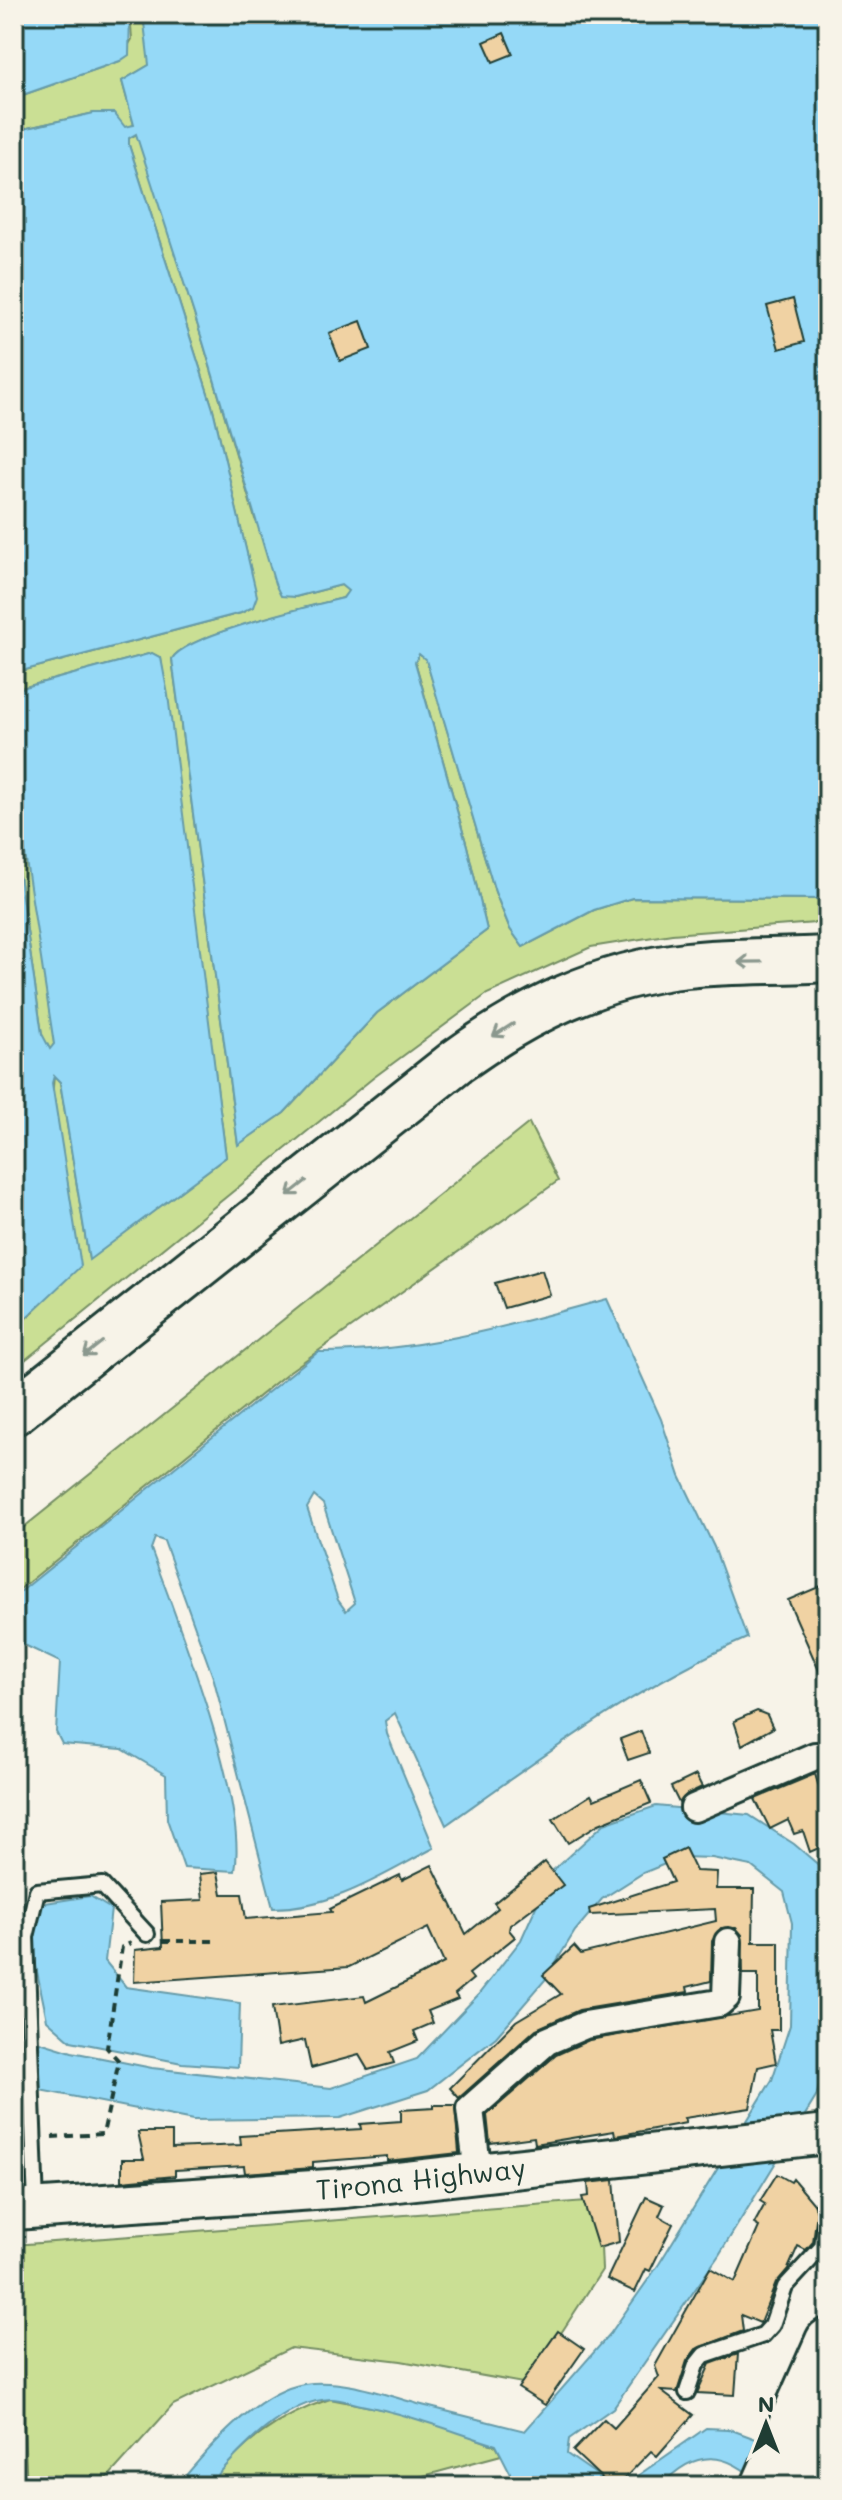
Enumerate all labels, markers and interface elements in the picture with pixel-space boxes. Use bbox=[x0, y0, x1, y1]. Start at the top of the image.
one-way arrow bbox=[737, 954, 764, 969]
one-way arrow bbox=[492, 1022, 515, 1038]
one-way arrow bbox=[287, 1179, 308, 1196]
one-way arrow bbox=[83, 1340, 104, 1358]
street label: Tirona Highway bbox=[314, 2149, 528, 2207]
north arrow bbox=[726, 2384, 806, 2464]
text: N bbox=[758, 2389, 774, 2418]

